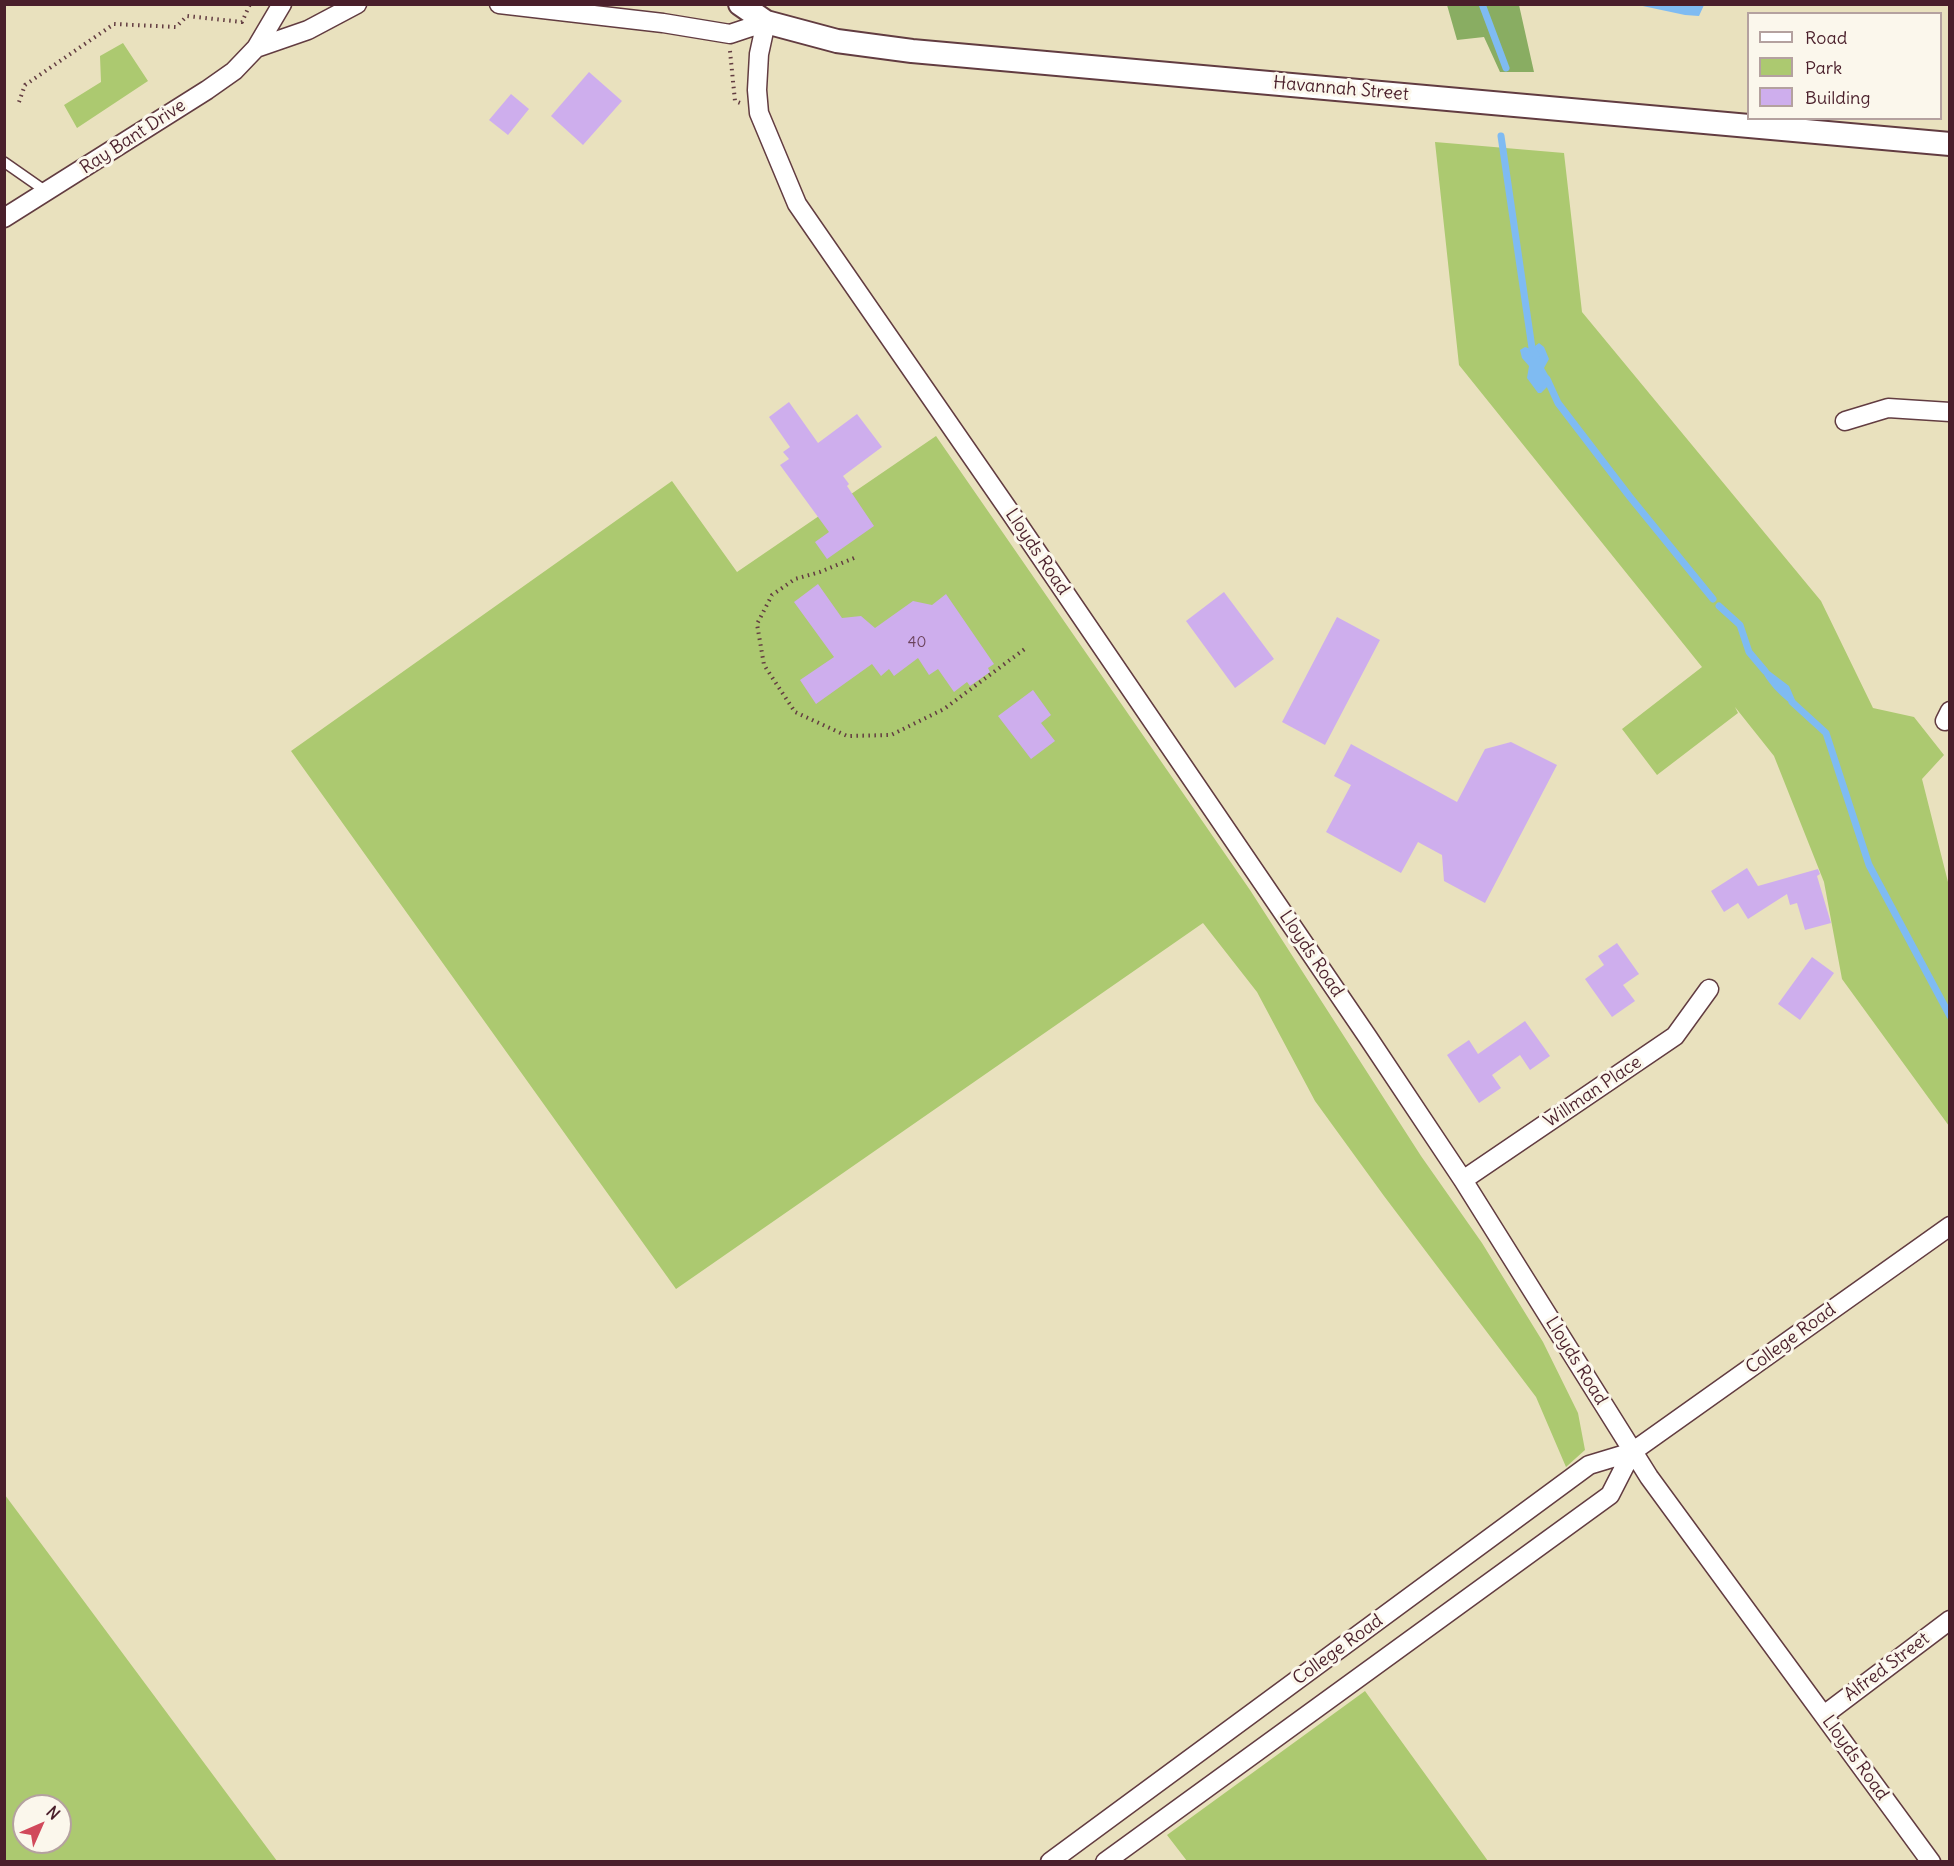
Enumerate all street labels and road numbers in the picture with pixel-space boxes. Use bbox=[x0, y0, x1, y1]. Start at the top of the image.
street label: Havannah Street bbox=[1272, 72, 1410, 106]
street label: Ray Bant Drive bbox=[76, 95, 190, 179]
street label: Lloyds Road bbox=[1000, 505, 1074, 599]
street label: Lloyds Road bbox=[1274, 907, 1348, 1001]
street label: Willman Place bbox=[1540, 1052, 1646, 1132]
street label: College Road bbox=[1742, 1299, 1840, 1379]
street label: Lloyds Road bbox=[1540, 1313, 1612, 1409]
street label: College Road bbox=[1289, 1610, 1387, 1690]
street label: Alfred Street bbox=[1840, 1628, 1934, 1706]
street label: Lloyds Road bbox=[1817, 1711, 1893, 1805]

